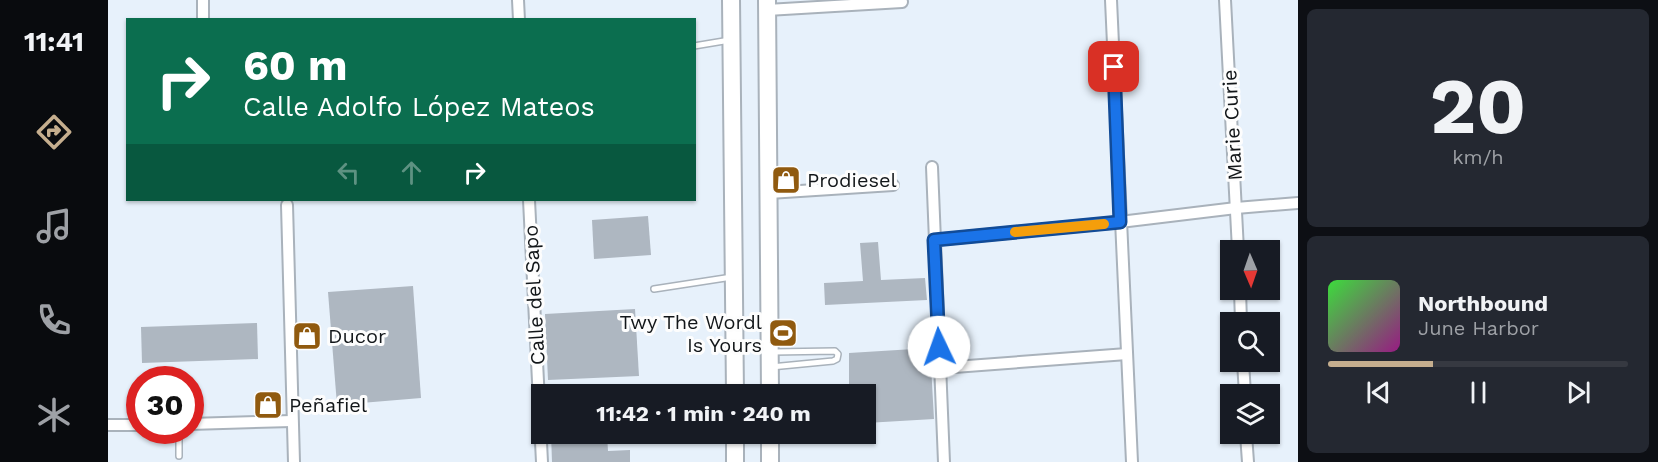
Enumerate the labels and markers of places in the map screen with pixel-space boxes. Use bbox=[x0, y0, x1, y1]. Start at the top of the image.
pin bbox=[1088, 41, 1139, 92]
shop icon: Prodiesel bbox=[770, 164, 802, 196]
place label: Prodiesel bbox=[807, 168, 897, 192]
place label: Twy The Wordl Is Yours bbox=[619, 310, 762, 357]
sports icon: Twy The Wordl Is Yours bbox=[767, 317, 799, 349]
shop icon: Ducor bbox=[291, 320, 323, 352]
place label: Ducor bbox=[328, 324, 386, 348]
shop icon: Peñafiel bbox=[252, 389, 284, 421]
place label: Peñafiel bbox=[289, 393, 367, 417]

